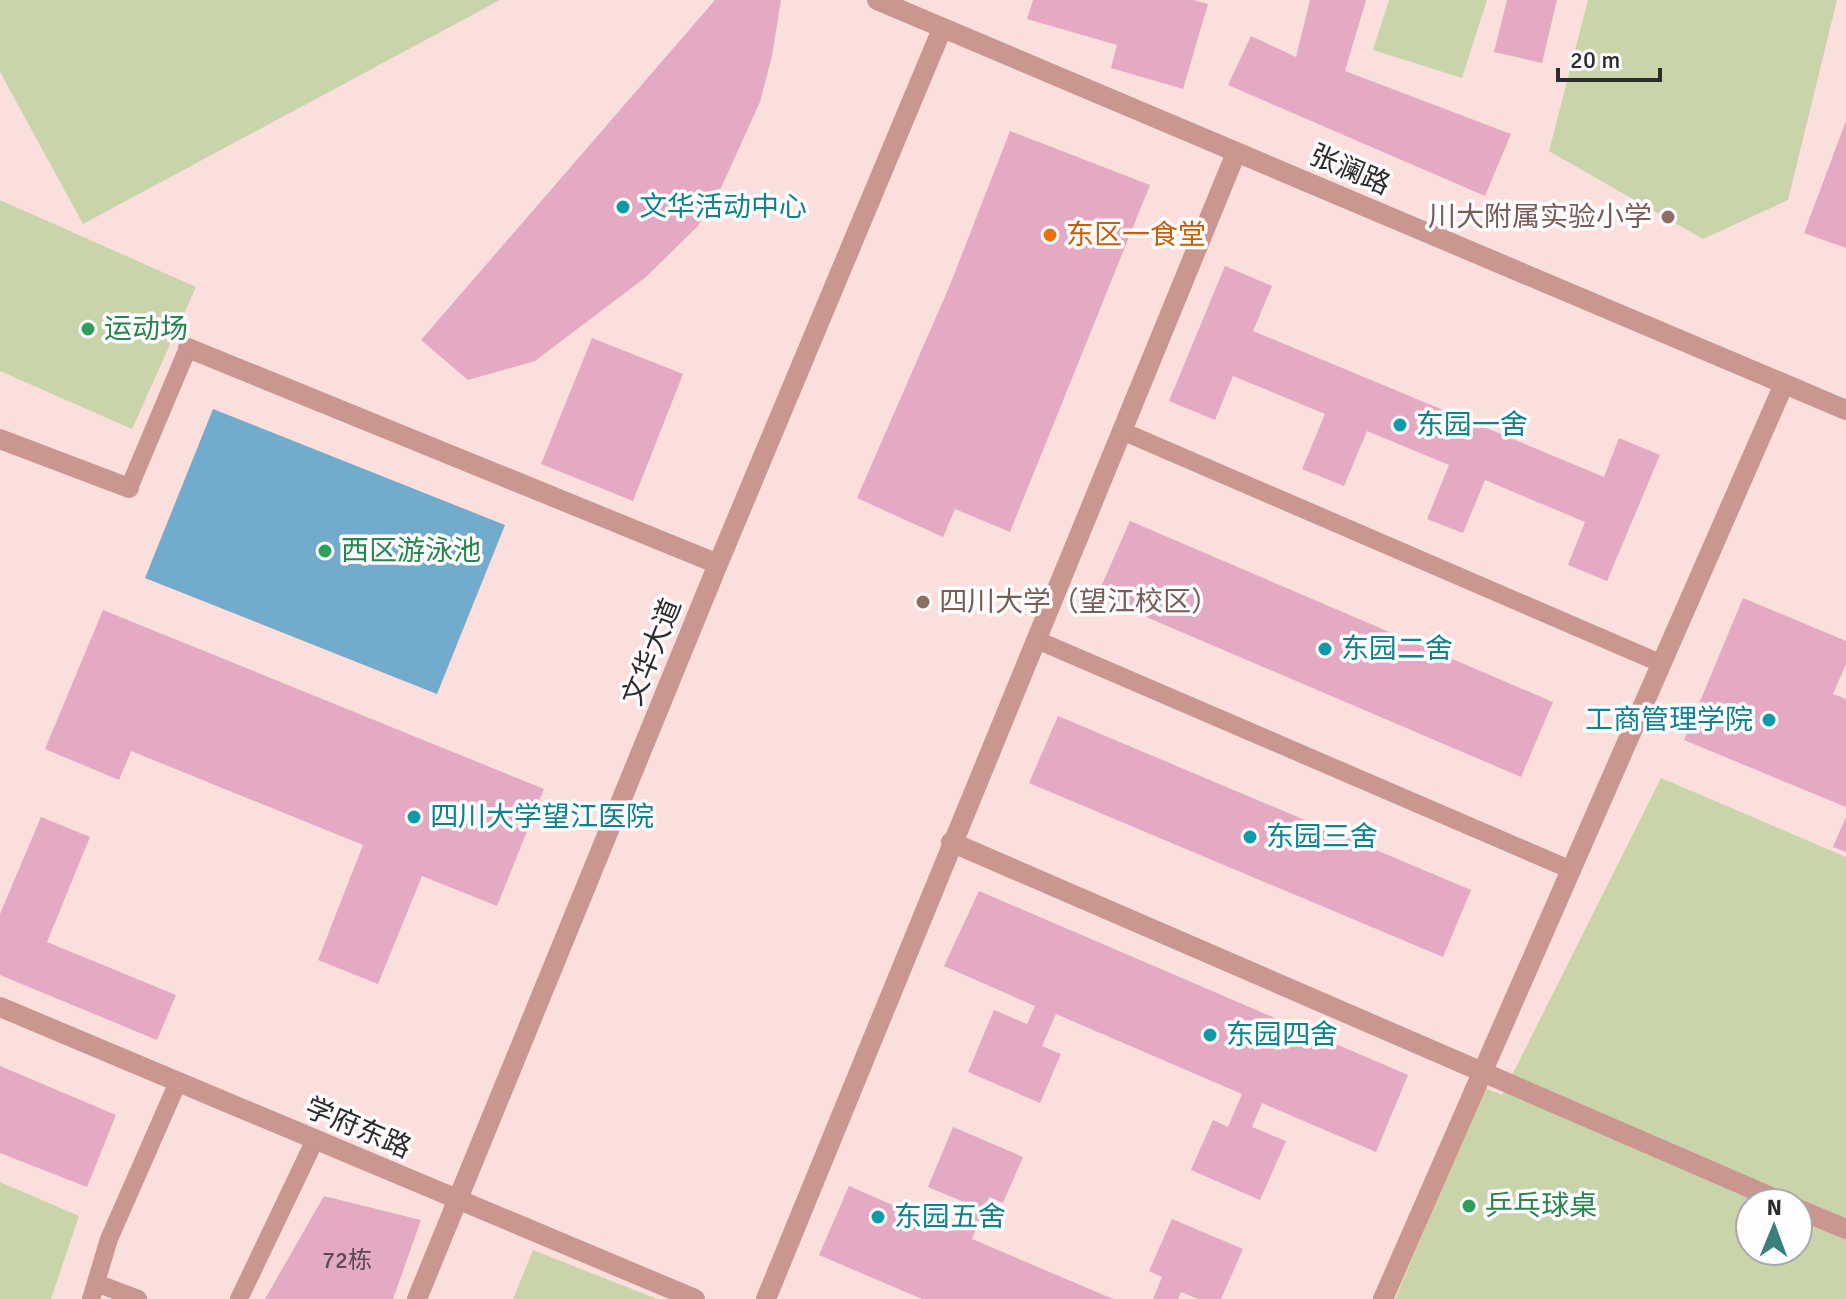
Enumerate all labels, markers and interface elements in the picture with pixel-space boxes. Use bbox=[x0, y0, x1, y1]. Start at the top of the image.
scale bar bbox=[1558, 32, 1660, 82]
text: 20 m bbox=[1570, 45, 1620, 75]
street label: 张澜路 bbox=[1305, 138, 1395, 202]
place label: 文华活动中心 bbox=[639, 190, 807, 224]
marker: 文华活动中心 bbox=[614, 198, 632, 216]
place label: 川大附属实验小学 bbox=[1428, 200, 1652, 234]
marker: 川大附属实验小学 bbox=[1659, 208, 1677, 226]
place label: 东区一食堂 bbox=[1066, 218, 1206, 252]
marker: 东区一食堂 bbox=[1041, 226, 1059, 244]
place label: 运动场 bbox=[104, 312, 188, 346]
marker: 运动场 bbox=[79, 320, 97, 338]
place label: 东园一舍 bbox=[1416, 408, 1528, 442]
marker: 东园一舍 bbox=[1391, 416, 1409, 434]
place label: 西区游泳池 bbox=[341, 534, 481, 568]
marker: 西区游泳池 bbox=[316, 542, 334, 560]
place label: 四川大学（望江校区） bbox=[939, 585, 1219, 619]
marker: 四川大学（望江校区） bbox=[914, 593, 932, 611]
street label: 文华大道 bbox=[615, 594, 689, 710]
place label: 东园二舍 bbox=[1341, 632, 1453, 666]
marker: 东园二舍 bbox=[1316, 640, 1334, 658]
place label: 工商管理学院 bbox=[1585, 703, 1753, 737]
marker: 工商管理学院 bbox=[1760, 711, 1778, 729]
place label: 四川大学望江医院 bbox=[430, 800, 654, 834]
marker: 四川大学望江医院 bbox=[405, 808, 423, 826]
place label: 东园三舍 bbox=[1266, 820, 1378, 854]
marker: 东园三舍 bbox=[1241, 828, 1259, 846]
place label: 东园四舍 bbox=[1226, 1018, 1338, 1052]
marker: 东园四舍 bbox=[1201, 1026, 1219, 1044]
street label: 学府东路 bbox=[300, 1090, 416, 1166]
north arrow bbox=[1734, 1187, 1814, 1267]
place label: 乒乓球桌 bbox=[1485, 1189, 1597, 1223]
text: N bbox=[1766, 1194, 1782, 1221]
marker: 乒乓球桌 bbox=[1460, 1197, 1478, 1215]
place label: 东园五舍 bbox=[894, 1200, 1006, 1234]
marker: 东园五舍 bbox=[869, 1208, 887, 1226]
house number: 72栋 bbox=[322, 1245, 372, 1275]

